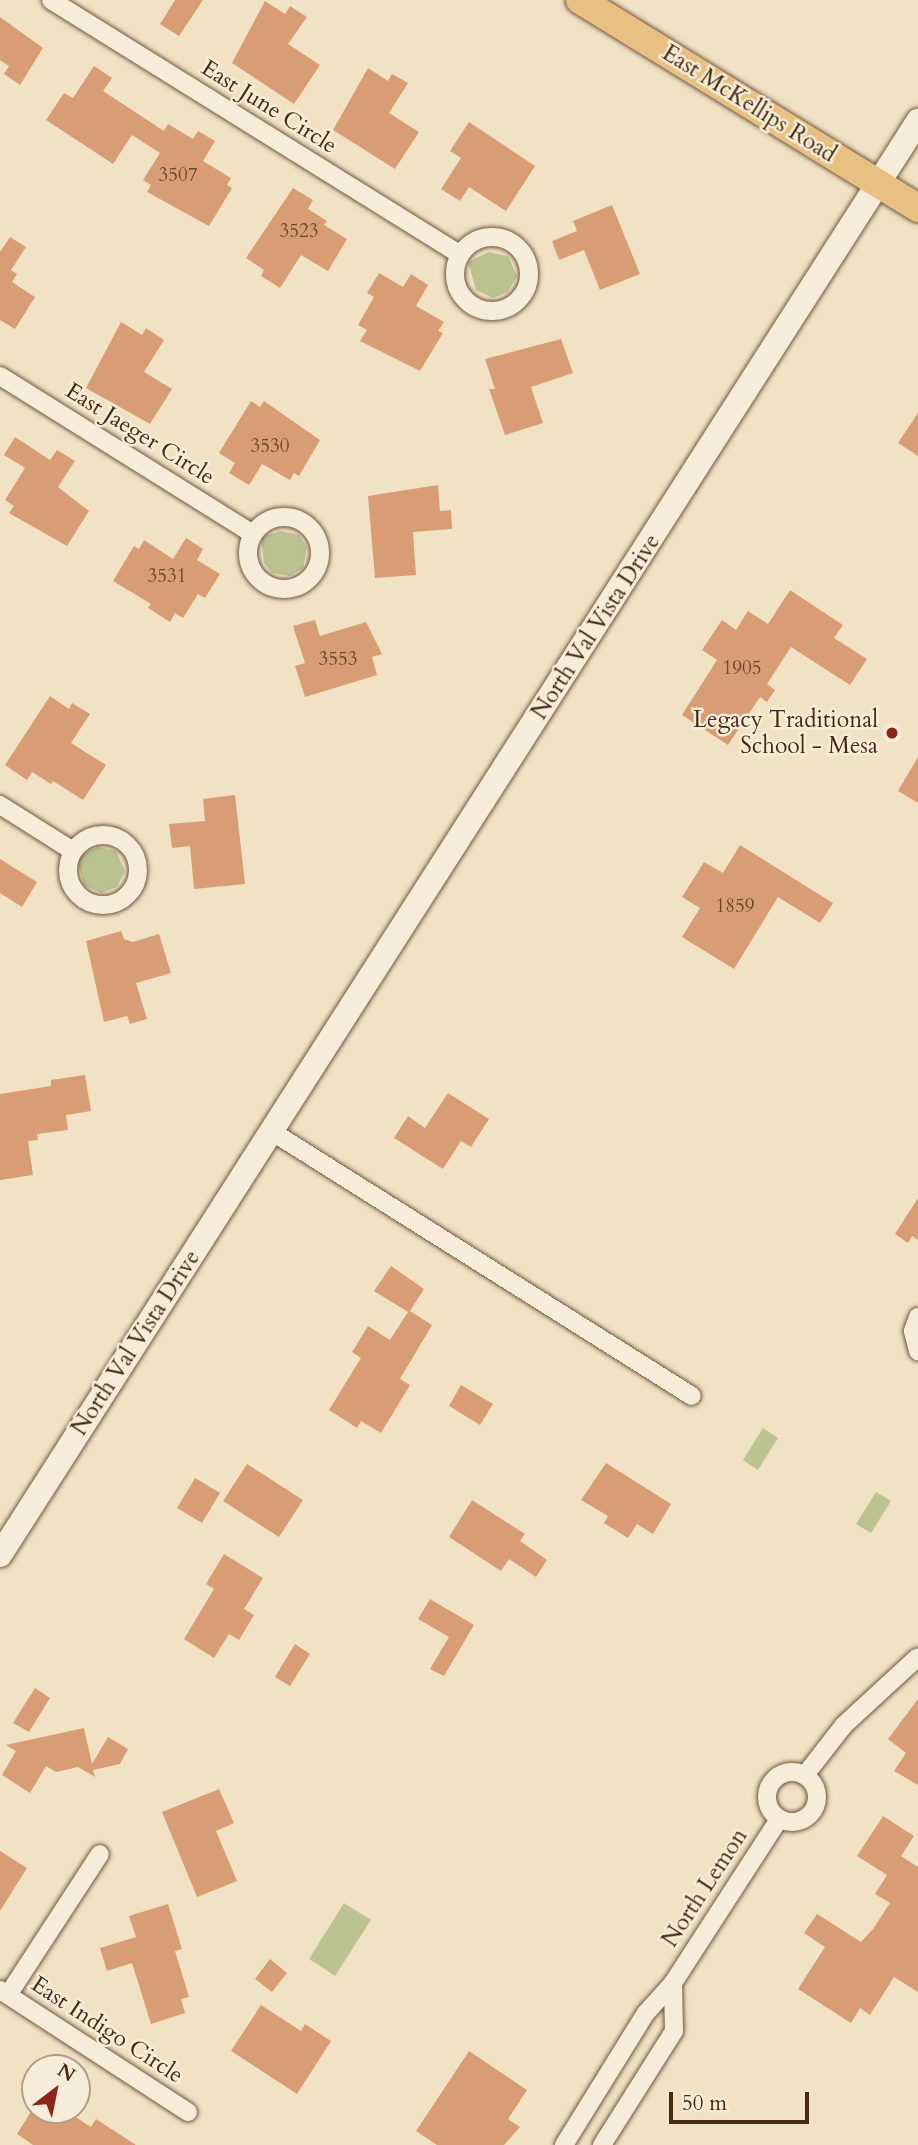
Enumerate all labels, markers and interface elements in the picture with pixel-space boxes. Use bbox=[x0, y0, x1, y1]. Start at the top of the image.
street label: East McKellips Road bbox=[657, 39, 841, 169]
street label: East June Circle bbox=[196, 54, 342, 160]
house number: 3507 bbox=[159, 165, 197, 187]
house number: 3523 bbox=[280, 221, 318, 243]
street label: East Jaeger Circle bbox=[60, 377, 220, 491]
house number: 3530 bbox=[251, 436, 289, 458]
street label: North Val Vista Drive bbox=[526, 529, 666, 725]
house number: 3531 bbox=[148, 566, 186, 588]
house number: 3553 bbox=[319, 649, 357, 671]
house number: 1905 bbox=[723, 658, 761, 680]
place label: Legacy Traditional School - Mesa bbox=[693, 706, 878, 760]
marker: Legacy Traditional School - Mesa bbox=[884, 725, 900, 741]
house number: 1859 bbox=[716, 896, 754, 918]
street label: North Val Vista Drive bbox=[66, 1245, 206, 1441]
street label: North Lemon bbox=[656, 1824, 754, 1952]
street label: East Indigo Circle bbox=[26, 1971, 188, 2089]
north arrow bbox=[21, 2054, 91, 2124]
text: N bbox=[52, 2057, 80, 2088]
scale bar bbox=[673, 2078, 813, 2122]
text: 50 m bbox=[682, 2089, 727, 2118]

